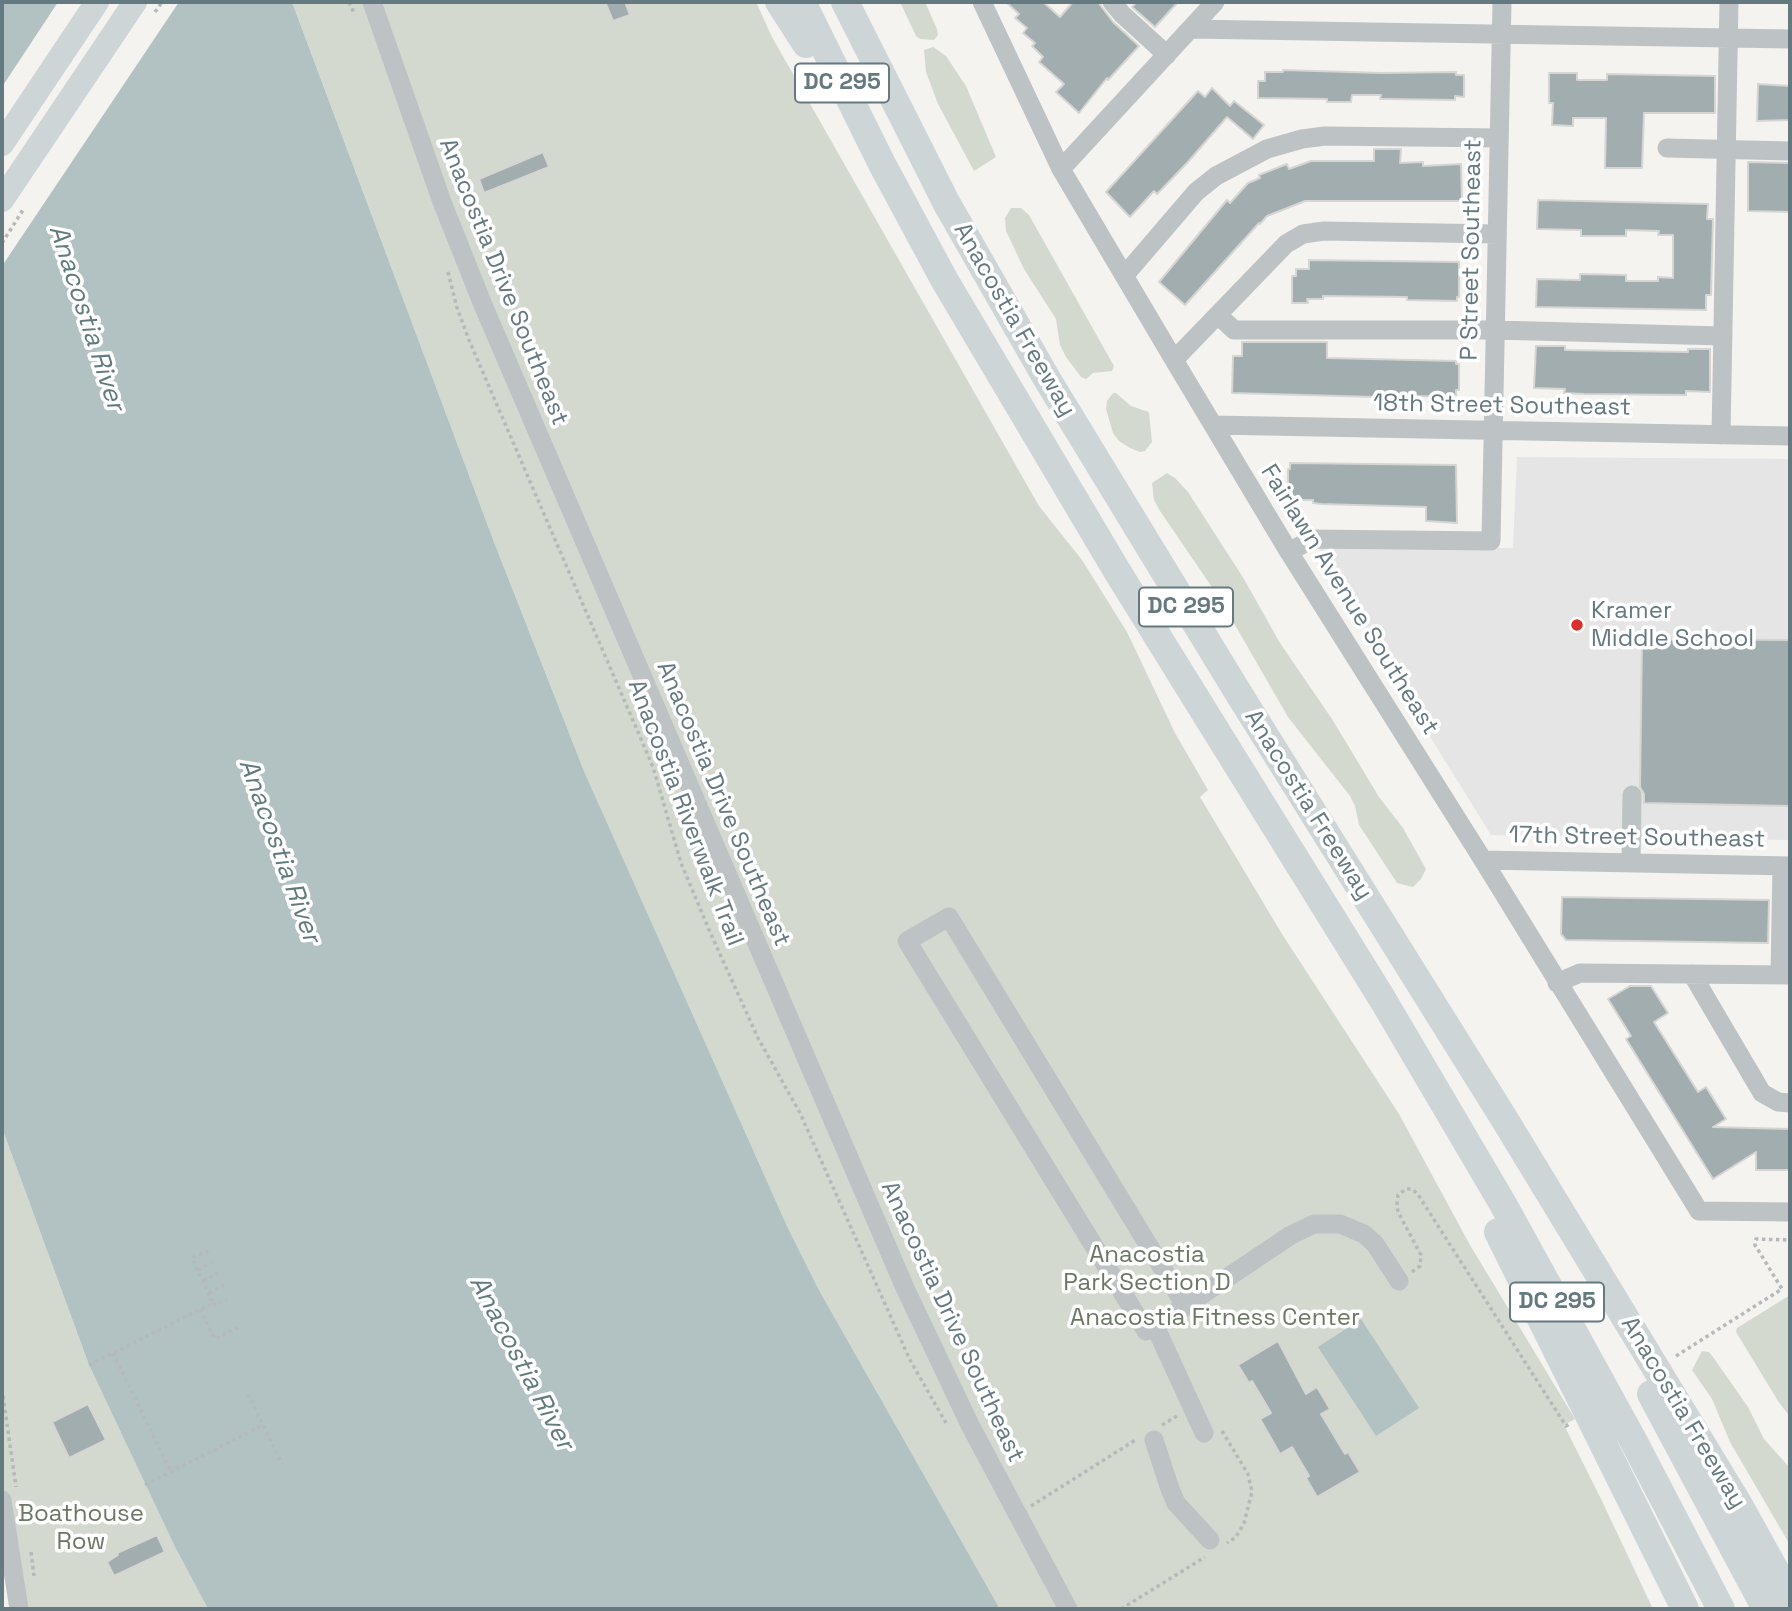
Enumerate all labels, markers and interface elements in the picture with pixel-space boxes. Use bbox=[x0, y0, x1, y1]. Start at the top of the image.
road number: DC 295 bbox=[795, 64, 889, 102]
street label: Anacostia Drive Southeast bbox=[432, 134, 574, 430]
street label: P Street Southeast bbox=[1456, 139, 1488, 361]
street label: Anacostia Freeway bbox=[947, 218, 1081, 422]
water label: Anacostia River bbox=[41, 221, 131, 415]
street label: 18th Street Southeast bbox=[1373, 389, 1631, 423]
street label: Fairlawn Avenue Southeast bbox=[1254, 460, 1444, 740]
road number: DC 295 bbox=[1139, 587, 1233, 626]
place label: Kramer Middle School bbox=[1591, 597, 1754, 653]
marker: Kramer Middle School bbox=[1569, 617, 1585, 633]
street label: Anacostia Drive Southeast bbox=[650, 657, 796, 951]
street label: Anacostia Riverwalk Trail bbox=[621, 676, 749, 950]
street label: Anacostia Freeway bbox=[1238, 705, 1378, 905]
water label: Anacostia River bbox=[231, 755, 327, 947]
street label: 17th Street Southeast bbox=[1509, 821, 1765, 855]
street label: Anacostia Drive Southeast bbox=[874, 1177, 1030, 1467]
park label: Anacostia Park Section D bbox=[1063, 1241, 1231, 1297]
water label: Anacostia River bbox=[462, 1270, 580, 1456]
road number: DC 295 bbox=[1510, 1282, 1604, 1322]
park label: Anacostia Fitness Center bbox=[1070, 1304, 1360, 1332]
street label: Anacostia Freeway bbox=[1614, 1312, 1752, 1514]
park label: Boathouse Row bbox=[18, 1500, 144, 1556]

